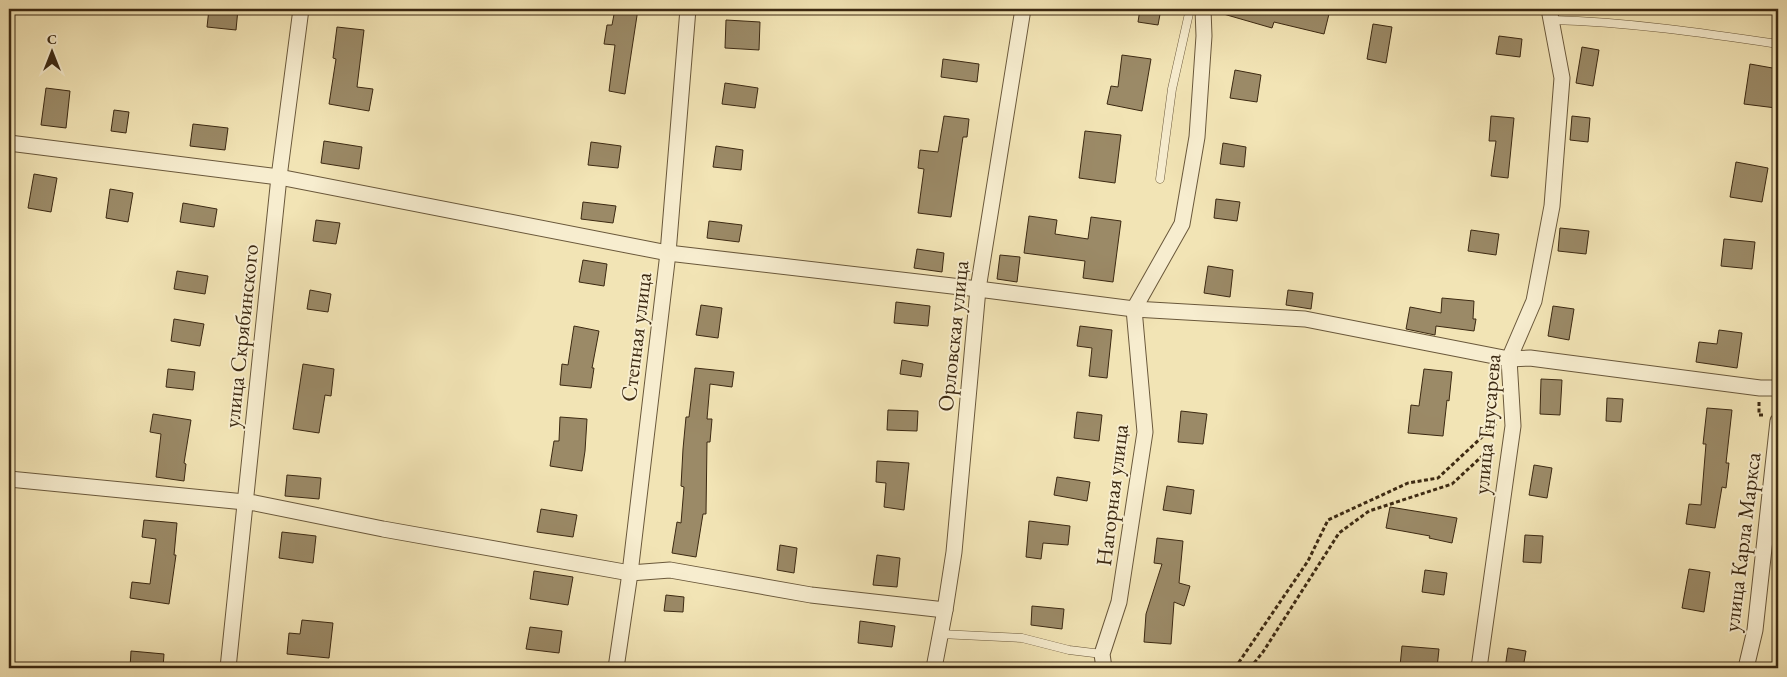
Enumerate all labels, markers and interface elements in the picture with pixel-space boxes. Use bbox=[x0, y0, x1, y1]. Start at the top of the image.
north arrow bbox=[28, 28, 78, 78]
text: С bbox=[47, 30, 57, 48]
street label: улица Скрябинского bbox=[217, 243, 265, 429]
street label: Орловская улица bbox=[931, 259, 975, 413]
street label: Степная улица bbox=[614, 270, 658, 403]
street label: улица Гнусарева bbox=[1466, 352, 1508, 495]
street label: Нагорная улица bbox=[1089, 422, 1135, 568]
street label: улица Карла Маркса bbox=[1717, 450, 1767, 633]

